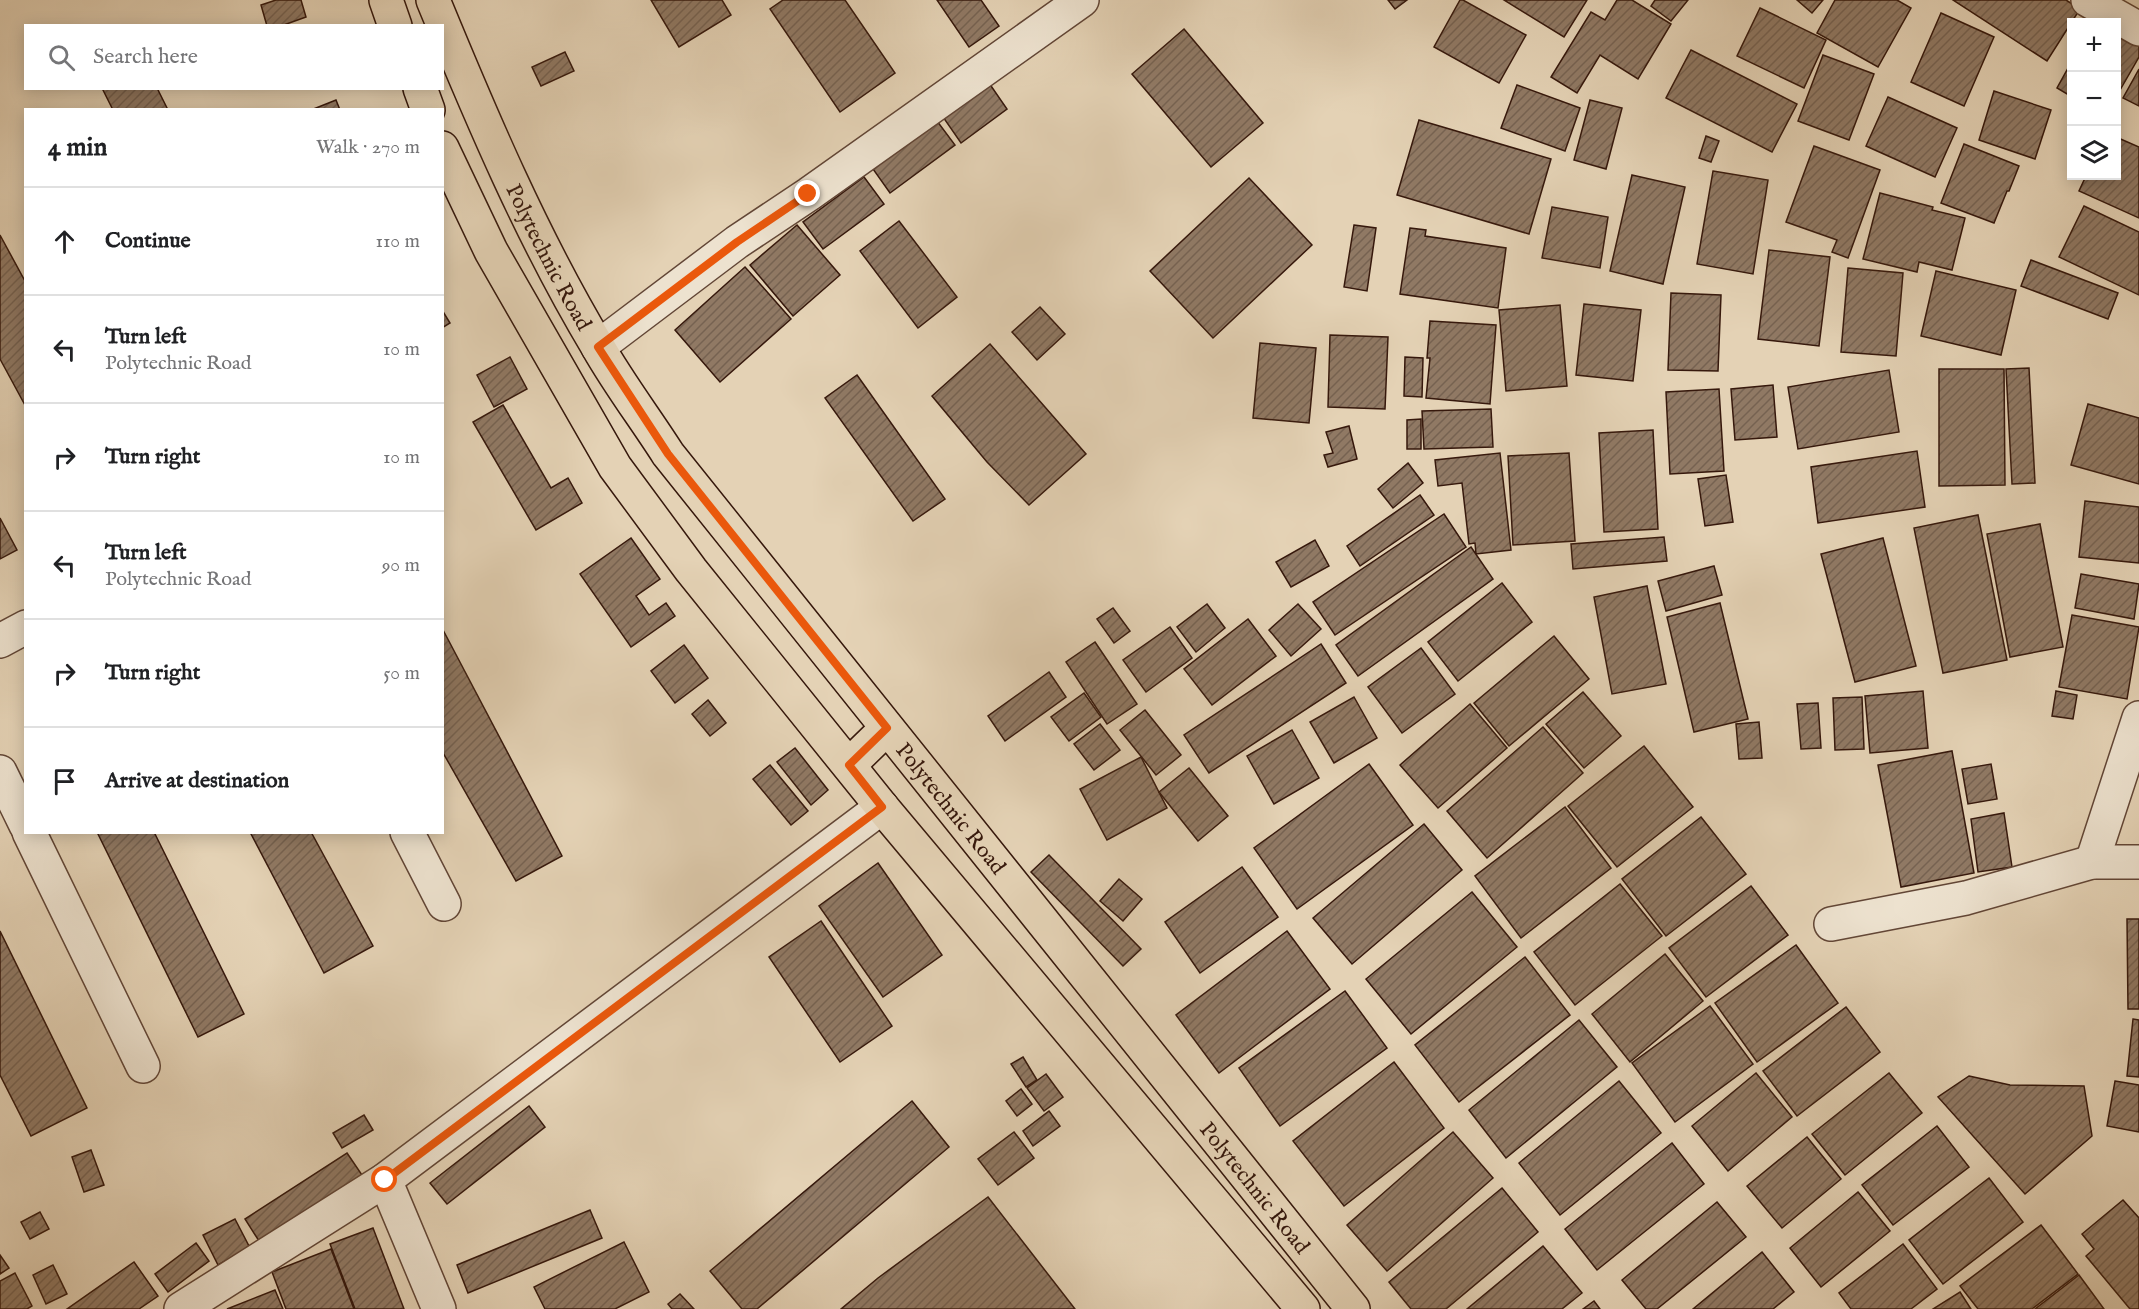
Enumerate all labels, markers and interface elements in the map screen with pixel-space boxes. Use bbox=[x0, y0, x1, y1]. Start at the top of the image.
map controls bbox=[2067, 18, 2121, 180]
button: + bbox=[2067, 18, 2121, 72]
search box bbox=[24, 24, 444, 90]
icon: search bbox=[45, 41, 78, 74]
text: Search here bbox=[93, 43, 198, 71]
button: − bbox=[2067, 72, 2121, 126]
button: layers bbox=[2067, 126, 2121, 180]
text: 4 min bbox=[48, 131, 107, 164]
text: Walk · 270 m bbox=[316, 135, 420, 160]
street label: Polytechnic Road bbox=[498, 180, 597, 336]
route end bbox=[794, 180, 820, 206]
icon: ahead bbox=[48, 225, 81, 258]
text: Continue bbox=[105, 227, 191, 255]
text: 110 m bbox=[376, 229, 420, 254]
text: Turn left bbox=[105, 323, 187, 351]
icon: left bbox=[48, 333, 81, 366]
text: 10 m bbox=[383, 337, 420, 362]
text: Polytechnic Road bbox=[105, 351, 251, 376]
icon: right bbox=[48, 441, 81, 474]
text: Turn right bbox=[105, 443, 200, 471]
text: 10 m bbox=[383, 445, 420, 470]
text: Turn left bbox=[105, 539, 187, 567]
icon: left bbox=[48, 549, 81, 582]
text: 90 m bbox=[382, 553, 420, 578]
text: Polytechnic Road bbox=[105, 567, 251, 592]
icon: right bbox=[48, 657, 81, 690]
text: Turn right bbox=[105, 659, 200, 687]
text: 50 m bbox=[383, 661, 420, 686]
street label: Polytechnic Road bbox=[889, 738, 1011, 881]
icon: arrive bbox=[48, 765, 81, 798]
text: Arrive at destination bbox=[105, 767, 289, 795]
street label: Polytechnic Road bbox=[1193, 1117, 1315, 1260]
route start bbox=[371, 1166, 397, 1192]

